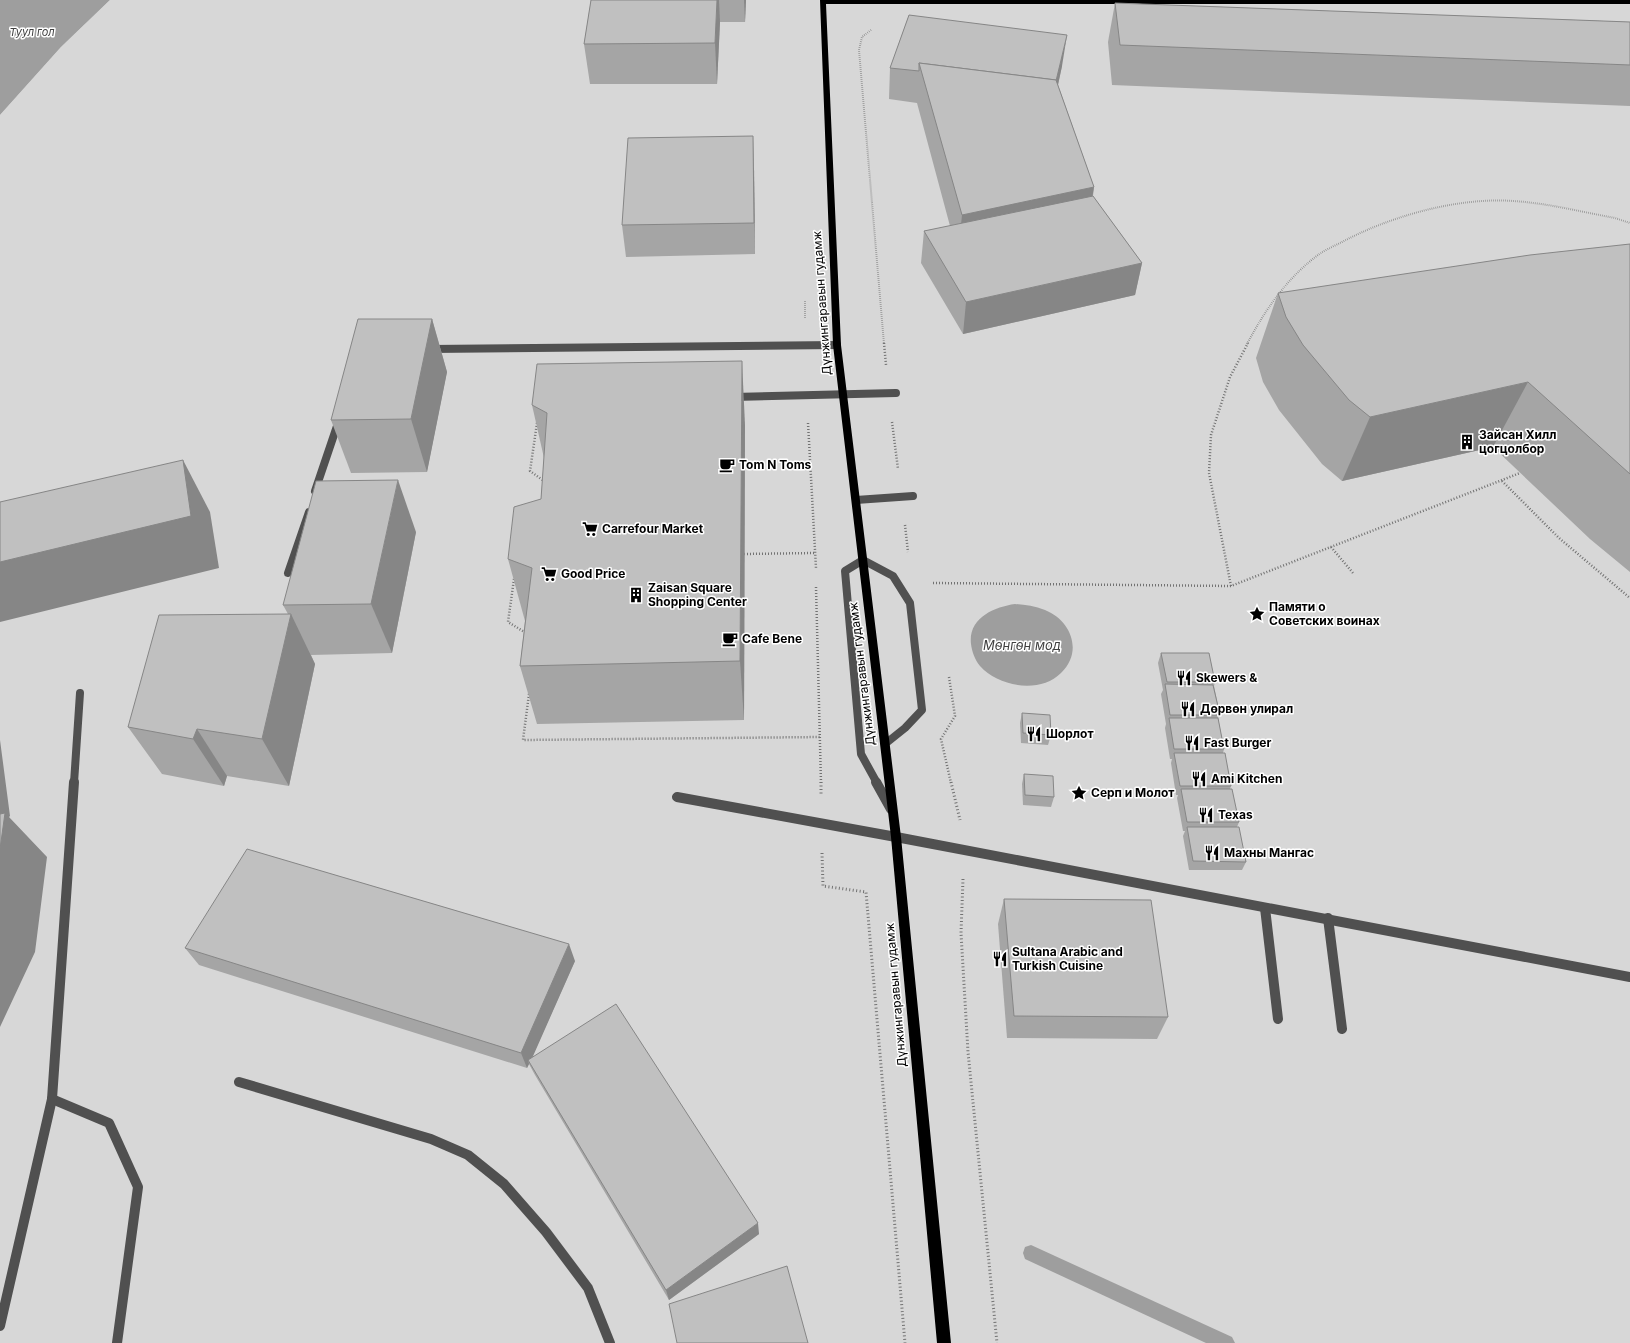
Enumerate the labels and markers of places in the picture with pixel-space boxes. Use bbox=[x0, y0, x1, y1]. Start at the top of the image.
place label: Зайсан Хилл цогцолбор bbox=[1479, 427, 1556, 456]
building icon: Зайсан Хилл цогцолбор bbox=[1458, 433, 1476, 451]
cafe icon: Tom N Toms bbox=[718, 456, 736, 474]
place label: Tom N Toms bbox=[739, 457, 812, 472]
supermarket icon: Carrefour Market bbox=[581, 520, 599, 538]
place label: Carrefour Market bbox=[602, 521, 704, 536]
supermarket icon: Good Price bbox=[540, 565, 558, 583]
place label: Good Price bbox=[561, 566, 625, 581]
place label: Zaisan Square Shopping Center bbox=[648, 580, 747, 609]
building icon: Zaisan Square Shopping Center bbox=[627, 586, 645, 604]
place label: Памяти о Советских воинах bbox=[1269, 599, 1380, 628]
place icon: Памяти о Советских воинах bbox=[1248, 605, 1266, 623]
cafe icon: Cafe Bene bbox=[721, 630, 739, 648]
place label: Cafe Bene bbox=[742, 631, 802, 646]
restaurant icon: Skewers & bbox=[1175, 669, 1193, 687]
place label: Skewers & bbox=[1196, 670, 1257, 685]
restaurant icon: Дөрвөн улирал bbox=[1179, 700, 1197, 718]
place label: Дөрвөн улирал bbox=[1200, 701, 1293, 716]
restaurant icon: Шорлот bbox=[1025, 725, 1043, 743]
place label: Шорлот bbox=[1046, 726, 1094, 741]
restaurant icon: Fast Burger bbox=[1183, 734, 1201, 752]
place label: Fast Burger bbox=[1204, 735, 1272, 750]
restaurant icon: Ami Kitchen bbox=[1190, 770, 1208, 788]
place label: Ami Kitchen bbox=[1211, 771, 1282, 786]
place icon: Серп и Молот bbox=[1070, 784, 1088, 802]
place label: Серп и Молот bbox=[1091, 785, 1174, 800]
restaurant icon: Texas bbox=[1197, 806, 1215, 824]
place label: Texas bbox=[1218, 807, 1253, 822]
restaurant icon: Махны Мангас bbox=[1203, 844, 1221, 862]
place label: Махны Мангас bbox=[1224, 845, 1314, 860]
place label: Sultana Arabic and Turkish Cuisine bbox=[1012, 944, 1123, 973]
restaurant icon: Sultana Arabic and Turkish Cuisine bbox=[991, 950, 1009, 968]

